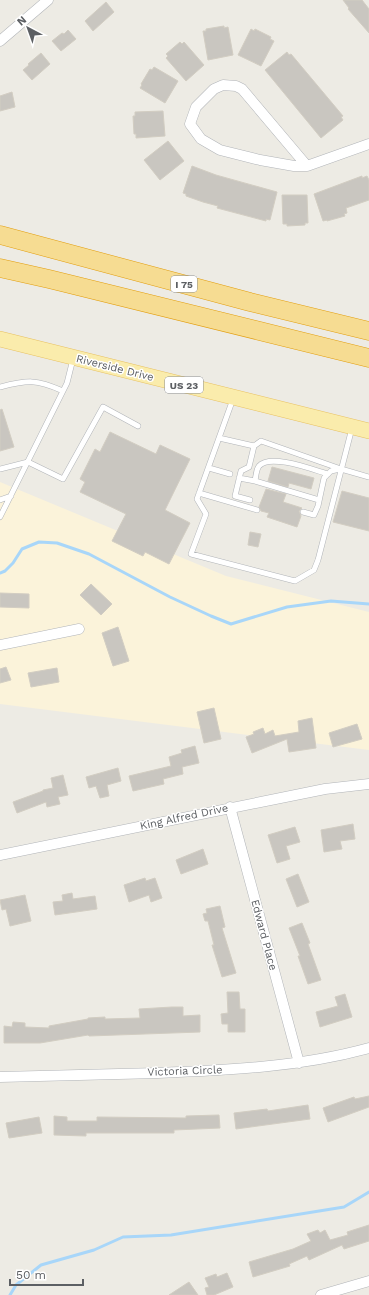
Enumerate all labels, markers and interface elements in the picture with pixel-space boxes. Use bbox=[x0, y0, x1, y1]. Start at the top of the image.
north arrow bbox=[8, 8, 48, 48]
text: N bbox=[14, 13, 29, 28]
road number: I 75 bbox=[171, 276, 197, 292]
street label: Riverside Drive bbox=[75, 352, 155, 384]
road number: US 23 bbox=[165, 377, 203, 393]
street label: King Alfred Drive bbox=[139, 801, 229, 833]
street label: Edward Place bbox=[248, 898, 280, 972]
street label: Victoria Circle bbox=[147, 1063, 223, 1079]
scale bar bbox=[10, 1261, 83, 1287]
text: 50 m bbox=[16, 1268, 46, 1282]

